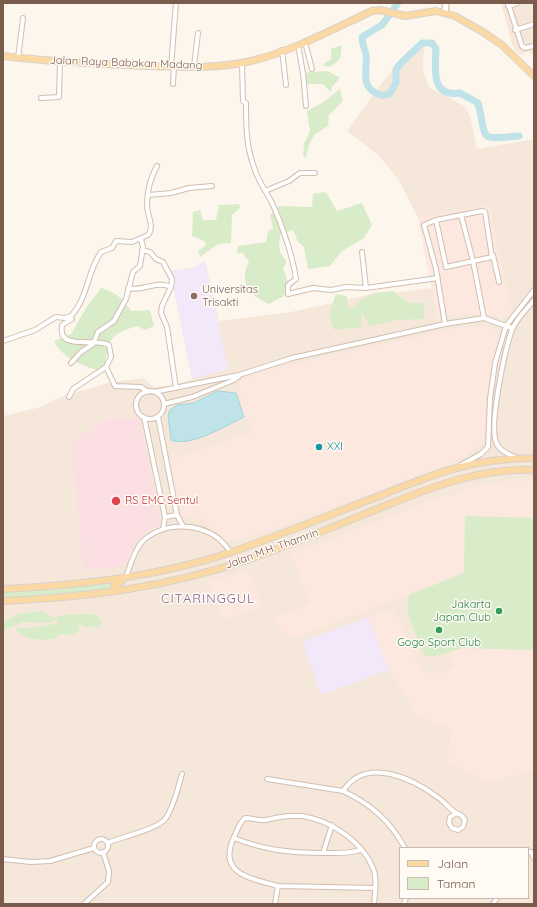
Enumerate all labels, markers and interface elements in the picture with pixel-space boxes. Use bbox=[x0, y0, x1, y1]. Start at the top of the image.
street label: Jalan Raya Babakan Madang bbox=[49, 54, 203, 72]
place label: Universitas Trisakti bbox=[202, 283, 258, 309]
marker: Universitas Trisakti bbox=[189, 291, 199, 301]
place label: XXI bbox=[327, 440, 343, 454]
marker: XXI bbox=[314, 442, 324, 452]
place label: RS EMC Sentul bbox=[125, 494, 198, 508]
marker: RS EMC Sentul bbox=[110, 495, 122, 507]
street label: Jalan M.H. Thamrin bbox=[224, 526, 320, 572]
district label: CITARINGGUL bbox=[161, 591, 255, 607]
place label: Jakarta Japan Club bbox=[433, 598, 491, 624]
marker: Jakarta Japan Club bbox=[494, 606, 504, 616]
marker: Gogo Sport Club bbox=[434, 625, 444, 635]
place label: Gogo Sport Club bbox=[397, 636, 481, 650]
legend bbox=[399, 847, 529, 899]
text: Jalan bbox=[437, 856, 468, 871]
text: Taman bbox=[437, 876, 475, 891]

